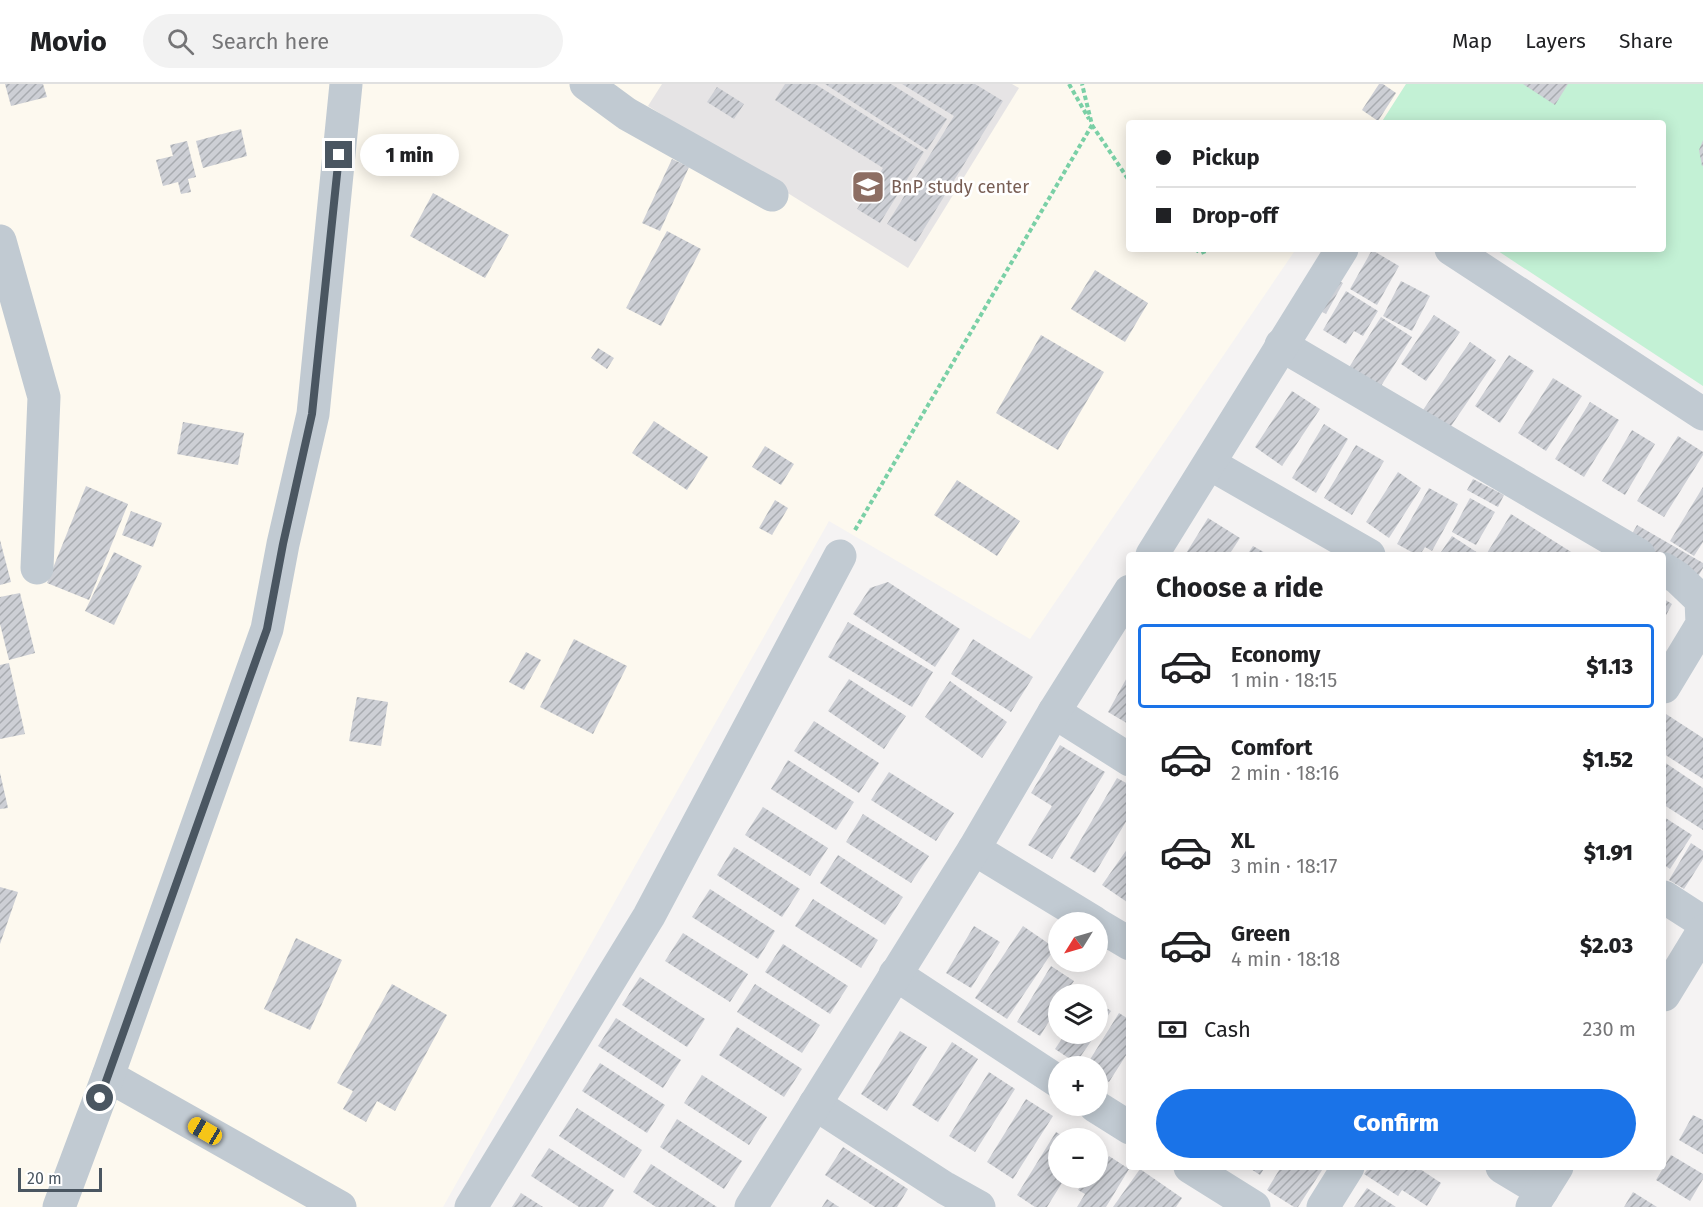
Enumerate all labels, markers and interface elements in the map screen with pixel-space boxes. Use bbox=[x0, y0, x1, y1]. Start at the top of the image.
search box bbox=[143, 14, 563, 68]
text: Movio bbox=[30, 25, 107, 58]
icon: search bbox=[164, 25, 197, 58]
text: Search here bbox=[212, 28, 329, 55]
text: Map bbox=[1452, 28, 1492, 54]
text: Layers bbox=[1525, 28, 1586, 54]
text: Share bbox=[1619, 28, 1673, 54]
callout: 1 min bbox=[360, 134, 459, 176]
route end bbox=[325, 141, 352, 168]
text: 1 min bbox=[386, 143, 433, 167]
text: Pickup bbox=[1192, 144, 1260, 171]
school or university icon: BnP study center bbox=[850, 169, 886, 205]
place label: BnP study center bbox=[891, 176, 1029, 198]
text: Drop-off bbox=[1192, 202, 1278, 229]
text: Choose a ride bbox=[1156, 572, 1323, 604]
icon: car bbox=[1159, 639, 1213, 693]
text: Economy bbox=[1231, 641, 1320, 668]
text: $1.13 bbox=[1586, 653, 1633, 680]
text: 1 min · 18:15 bbox=[1231, 668, 1337, 692]
icon: car bbox=[1159, 732, 1213, 786]
text: Comfort bbox=[1231, 734, 1312, 761]
text: $1.52 bbox=[1583, 746, 1633, 773]
text: 2 min · 18:16 bbox=[1231, 761, 1339, 785]
icon: car bbox=[1159, 825, 1213, 879]
text: XL bbox=[1231, 827, 1255, 854]
text: $1.91 bbox=[1584, 839, 1633, 866]
text: 3 min · 18:17 bbox=[1231, 854, 1337, 878]
north arrow bbox=[1048, 912, 1108, 972]
map controls bbox=[1048, 912, 1108, 1188]
icon: car bbox=[1159, 918, 1213, 972]
text: Green bbox=[1231, 920, 1290, 947]
text: $2.03 bbox=[1580, 932, 1633, 959]
text: 4 min · 18:18 bbox=[1231, 947, 1340, 971]
button: layers bbox=[1048, 984, 1108, 1044]
icon: cash bbox=[1156, 1013, 1189, 1046]
text: Cash bbox=[1204, 1016, 1251, 1043]
text: 230 m bbox=[1583, 1017, 1636, 1041]
button: + bbox=[1048, 1056, 1108, 1116]
route start bbox=[86, 1084, 113, 1111]
button: Confirm bbox=[1156, 1089, 1636, 1158]
car bbox=[185, 1114, 225, 1148]
button: − bbox=[1048, 1128, 1108, 1188]
scale bar bbox=[18, 1165, 102, 1192]
text: 20 m bbox=[27, 1169, 62, 1188]

